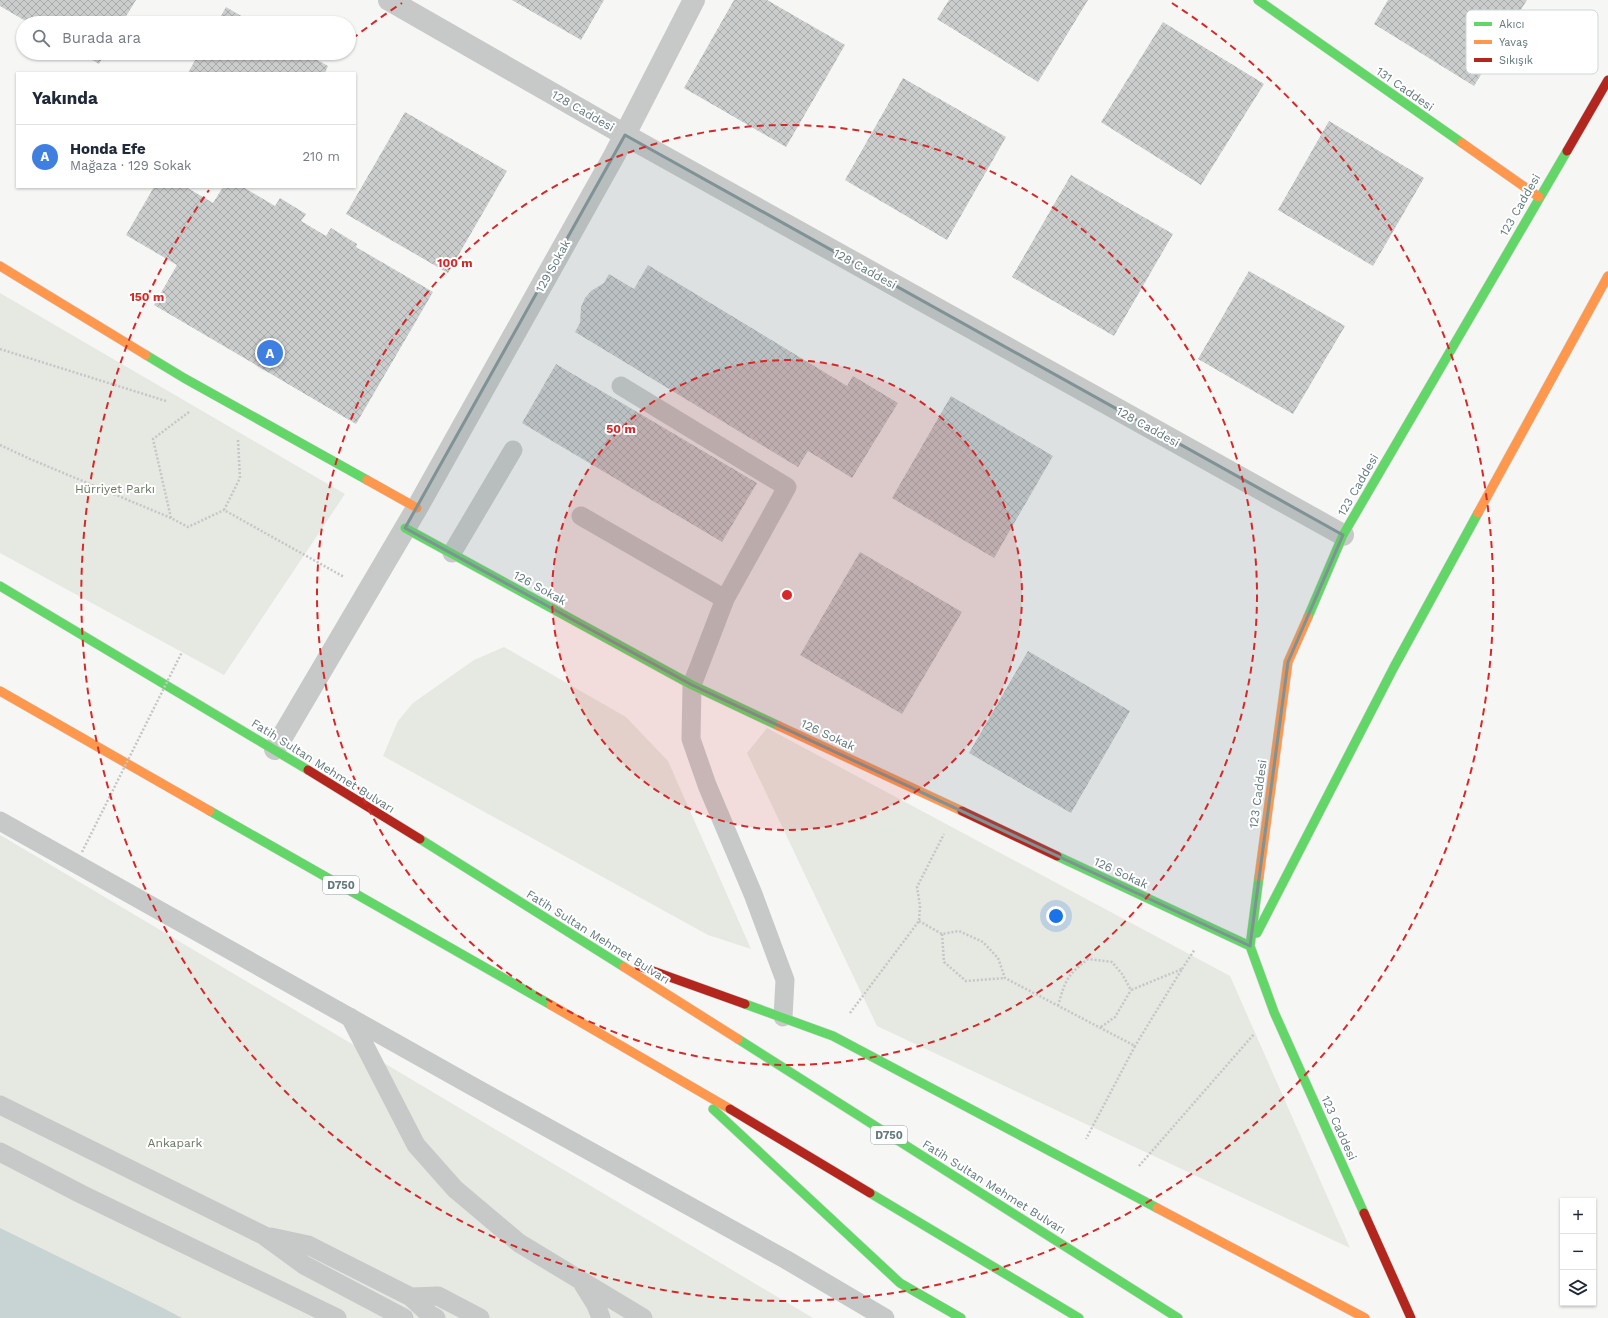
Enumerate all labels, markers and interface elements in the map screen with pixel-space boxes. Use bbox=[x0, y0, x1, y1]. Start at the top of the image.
legend bbox=[1466, 10, 1598, 74]
search box bbox=[16, 16, 356, 60]
text: Akıcı bbox=[1499, 18, 1525, 31]
icon: search bbox=[30, 27, 52, 49]
text: Burada ara bbox=[62, 29, 141, 47]
text: Yavaş bbox=[1499, 36, 1528, 49]
text: Sıkışık bbox=[1499, 54, 1533, 67]
street label: 131 Caddesi bbox=[1374, 64, 1436, 114]
text: Yakında bbox=[32, 88, 98, 108]
street label: 128 Caddesi bbox=[549, 88, 617, 134]
text: Honda Efe bbox=[70, 140, 146, 158]
text: A bbox=[41, 149, 49, 164]
text: 210 m bbox=[302, 149, 340, 164]
text: Mağaza · 129 Sokak bbox=[70, 158, 191, 173]
street label: 123 Caddesi bbox=[1497, 172, 1543, 238]
street label: 129 Sokak bbox=[533, 237, 573, 295]
street label: 128 Caddesi bbox=[831, 246, 899, 292]
text: 100 m bbox=[437, 256, 473, 270]
text: 150 m bbox=[130, 290, 164, 304]
pin: A bbox=[257, 338, 283, 368]
street label: 128 Caddesi bbox=[1114, 404, 1182, 450]
text: 50 m bbox=[606, 422, 636, 436]
street label: 123 Caddesi bbox=[1335, 452, 1381, 518]
park label: Hürriyet Parkı bbox=[75, 482, 155, 496]
street label: 126 Sokak bbox=[511, 568, 569, 608]
centre of rings bbox=[780, 588, 794, 602]
street label: Fatih Sultan Mehmet Bulvarı bbox=[249, 716, 397, 816]
street label: 126 Sokak bbox=[799, 716, 858, 754]
street label: 123 Caddesi bbox=[1246, 759, 1270, 829]
street label: 126 Sokak bbox=[1092, 854, 1151, 892]
road number: D750 bbox=[323, 876, 359, 894]
street label: Fatih Sultan Mehmet Bulvarı bbox=[524, 887, 672, 987]
your location bbox=[1046, 906, 1066, 926]
street label: 123 Caddesi bbox=[1319, 1094, 1359, 1162]
road number: D750 bbox=[871, 1126, 907, 1144]
park label: Ankapark bbox=[148, 1136, 203, 1150]
street label: Fatih Sultan Mehmet Bulvarı bbox=[920, 1137, 1068, 1237]
map controls bbox=[1560, 1198, 1596, 1306]
button: + bbox=[1560, 1198, 1596, 1234]
button: − bbox=[1560, 1234, 1596, 1270]
button: layers bbox=[1560, 1270, 1596, 1306]

